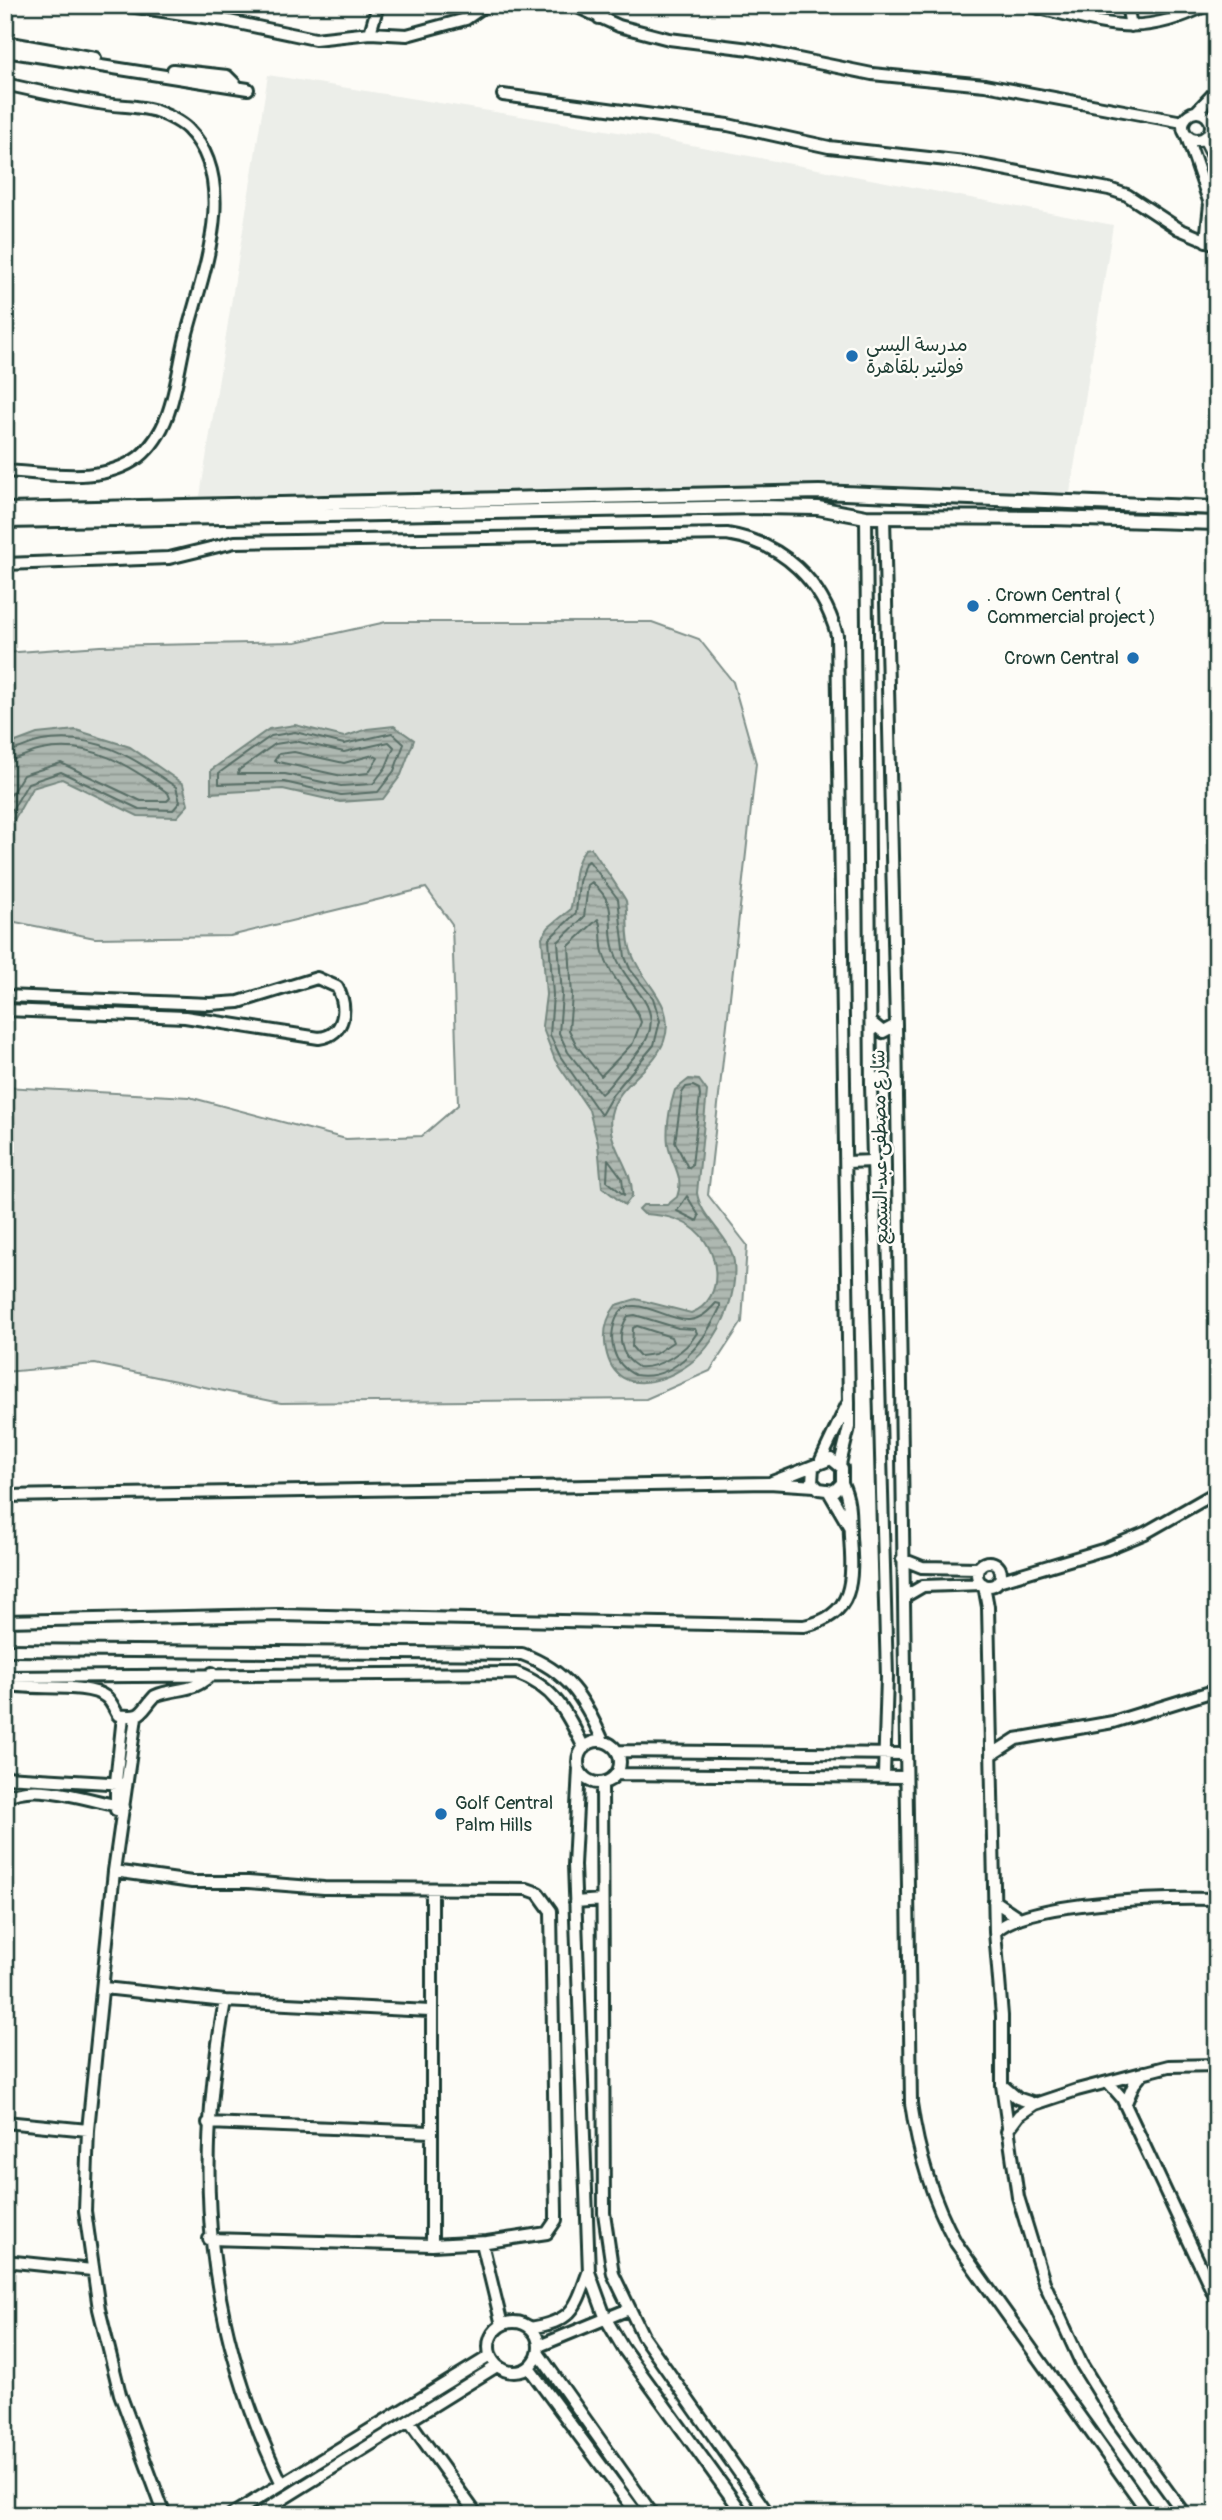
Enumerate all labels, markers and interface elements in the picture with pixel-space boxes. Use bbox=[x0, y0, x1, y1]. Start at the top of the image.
place label: مدرسة اليسي فولتير بلقاهرة bbox=[866, 333, 968, 379]
marker: مدرسة اليسي فولتير بلقاهرة bbox=[844, 348, 860, 364]
place label: . Crown Central ( Commercial project ) bbox=[987, 583, 1156, 629]
marker: . Crown Central ( Commercial project ) bbox=[965, 598, 981, 614]
place label: Crown Central bbox=[1004, 646, 1119, 670]
marker: Crown Central bbox=[1125, 650, 1141, 666]
street label: شارع مصطفى عبد السميع bbox=[866, 1049, 895, 1245]
place label: Golf Central Palm Hills bbox=[455, 1791, 553, 1837]
marker: Golf Central Palm Hills bbox=[433, 1806, 449, 1822]

